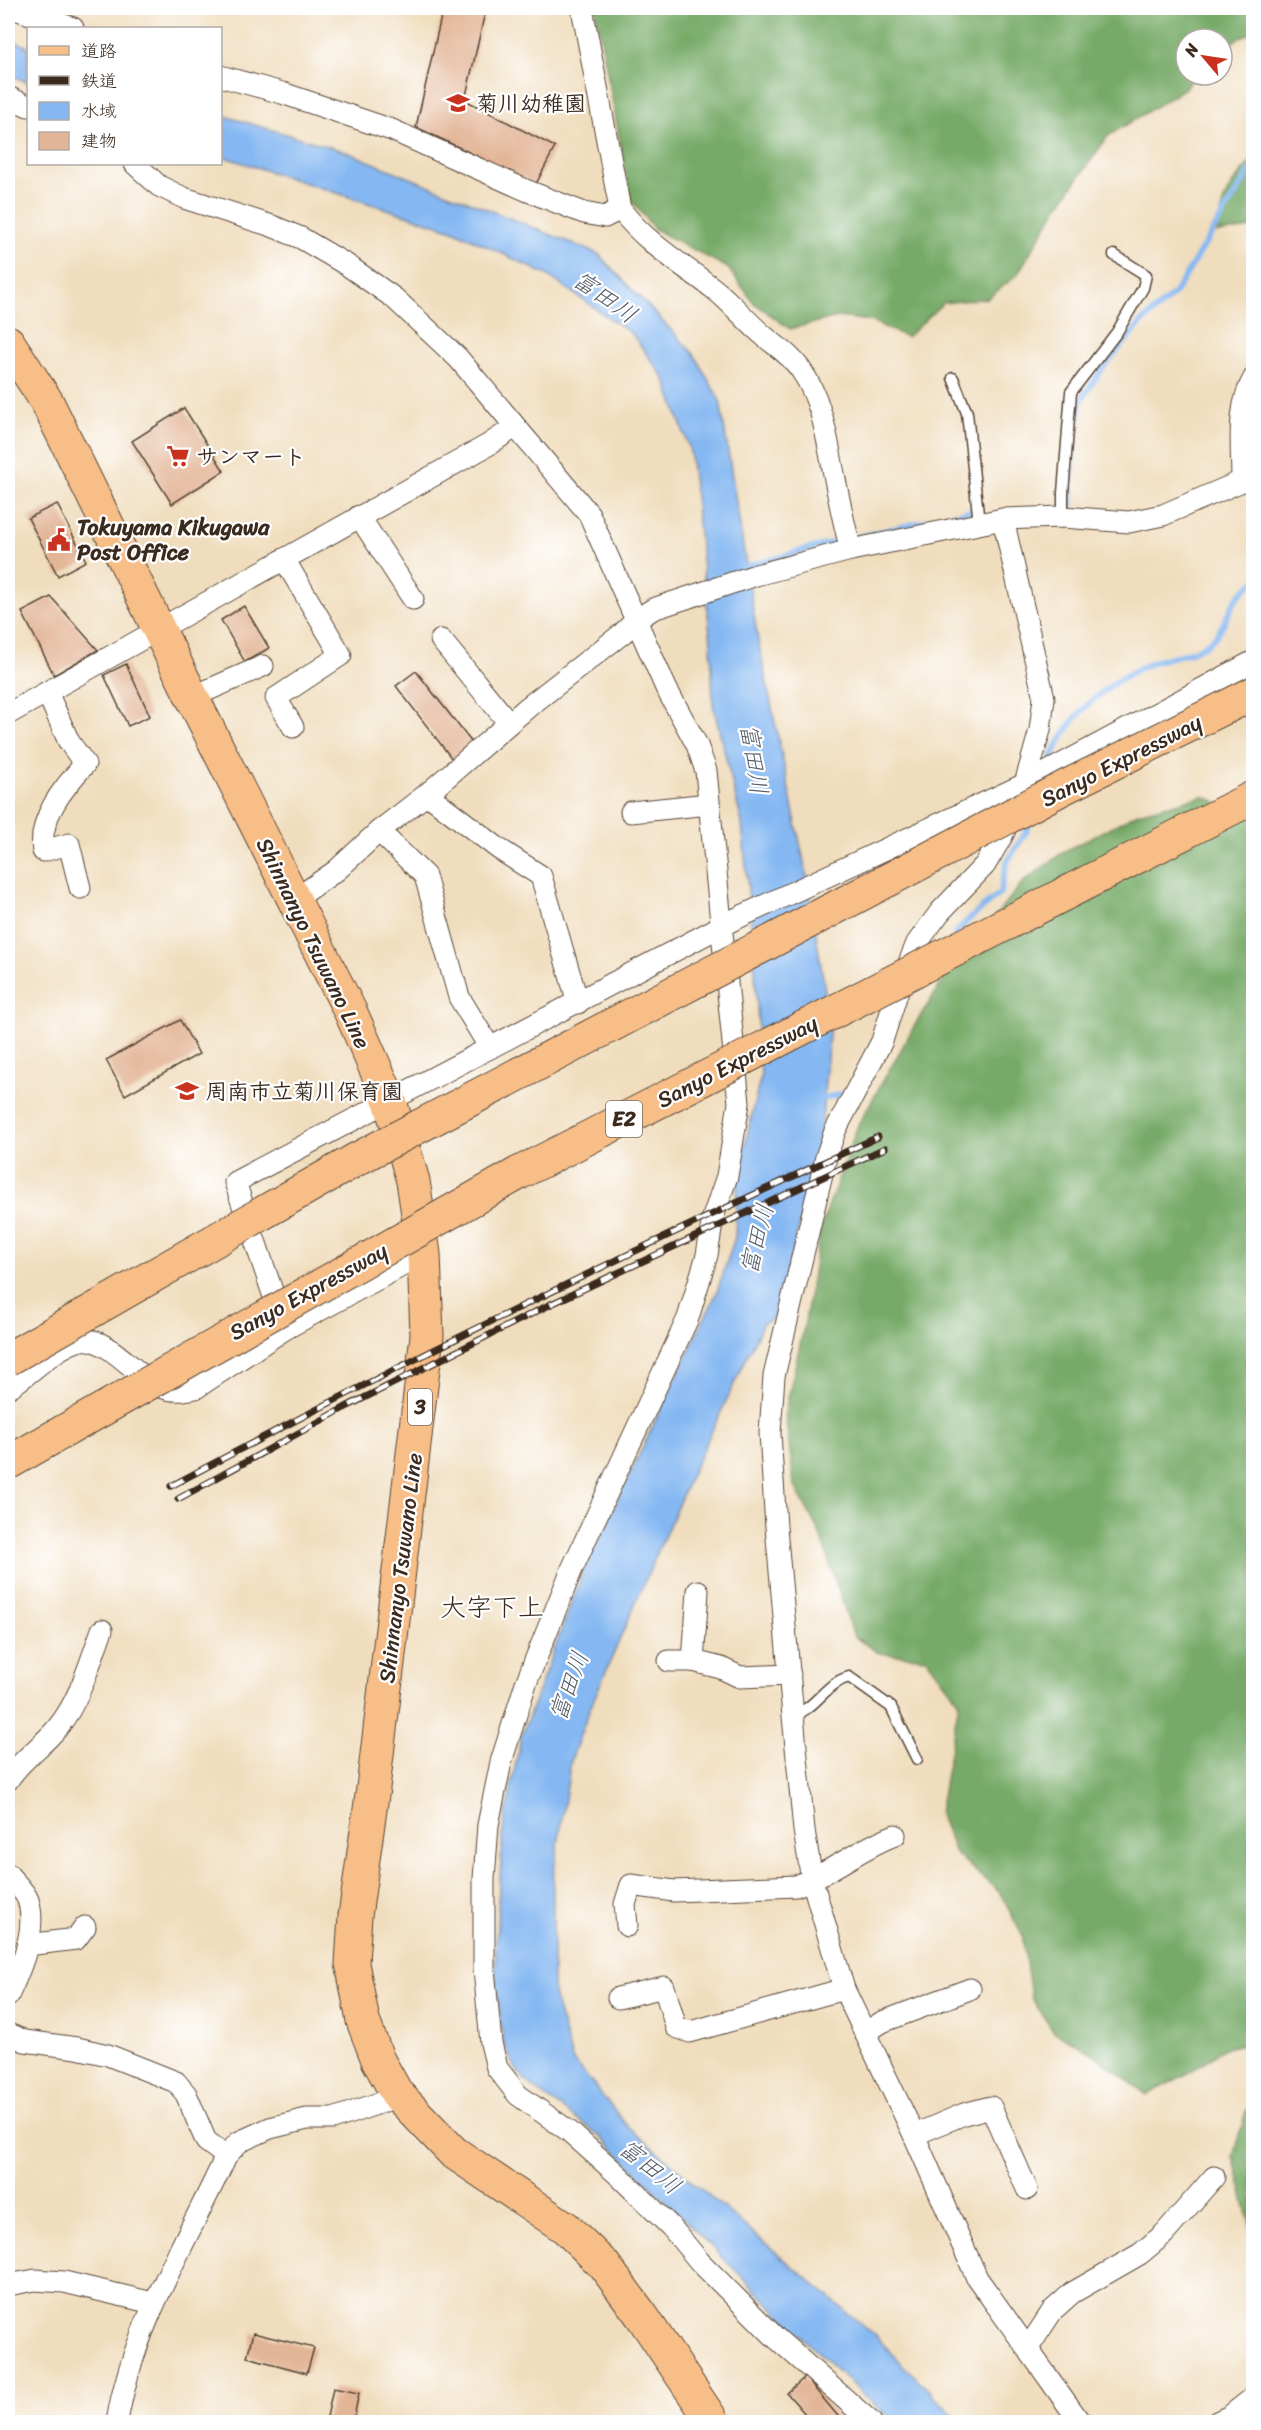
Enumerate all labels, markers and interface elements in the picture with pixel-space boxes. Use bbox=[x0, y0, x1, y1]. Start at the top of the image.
legend bbox=[27, 27, 222, 165]
north arrow bbox=[1174, 27, 1234, 87]
text: 道路 bbox=[81, 35, 117, 67]
text: N bbox=[1175, 37, 1207, 63]
text: 鉄道 bbox=[81, 65, 117, 97]
place label: 菊川幼稚園 bbox=[476, 84, 586, 123]
school or university icon: 菊川幼稚園 bbox=[445, 90, 471, 116]
text: 水域 bbox=[81, 95, 117, 127]
text: 建物 bbox=[81, 125, 117, 157]
water label: 富田川 bbox=[563, 259, 647, 335]
place label: サンマート bbox=[196, 437, 306, 476]
supermarket icon: サンマート bbox=[165, 443, 191, 469]
place label: Tokuyama Kikugawa Post Office bbox=[77, 508, 270, 572]
public building icon: Tokuyama Kikugawa Post Office bbox=[46, 527, 72, 553]
street label: Sanyo Expressway bbox=[1034, 703, 1209, 818]
water label: 富田川 bbox=[728, 720, 780, 798]
street label: Shinnanyo Tsuwano Line bbox=[245, 831, 382, 1056]
street label: Sanyo Expressway bbox=[650, 1004, 825, 1119]
place label: 周南市立菊川保育園 bbox=[205, 1072, 403, 1111]
school or university icon: 周南市立菊川保育園 bbox=[174, 1078, 200, 1104]
road number: E2 bbox=[606, 1101, 642, 1137]
water label: 富田川 bbox=[728, 1199, 786, 1279]
street label: Sanyo Expressway bbox=[222, 1231, 395, 1351]
road number: 3 bbox=[408, 1389, 432, 1425]
street label: Shinnanyo Tsuwano Line bbox=[367, 1451, 434, 1685]
district label: 大字下上 bbox=[440, 1584, 544, 1630]
water label: 富田川 bbox=[537, 1645, 601, 1727]
water label: 富田川 bbox=[609, 2128, 691, 2206]

